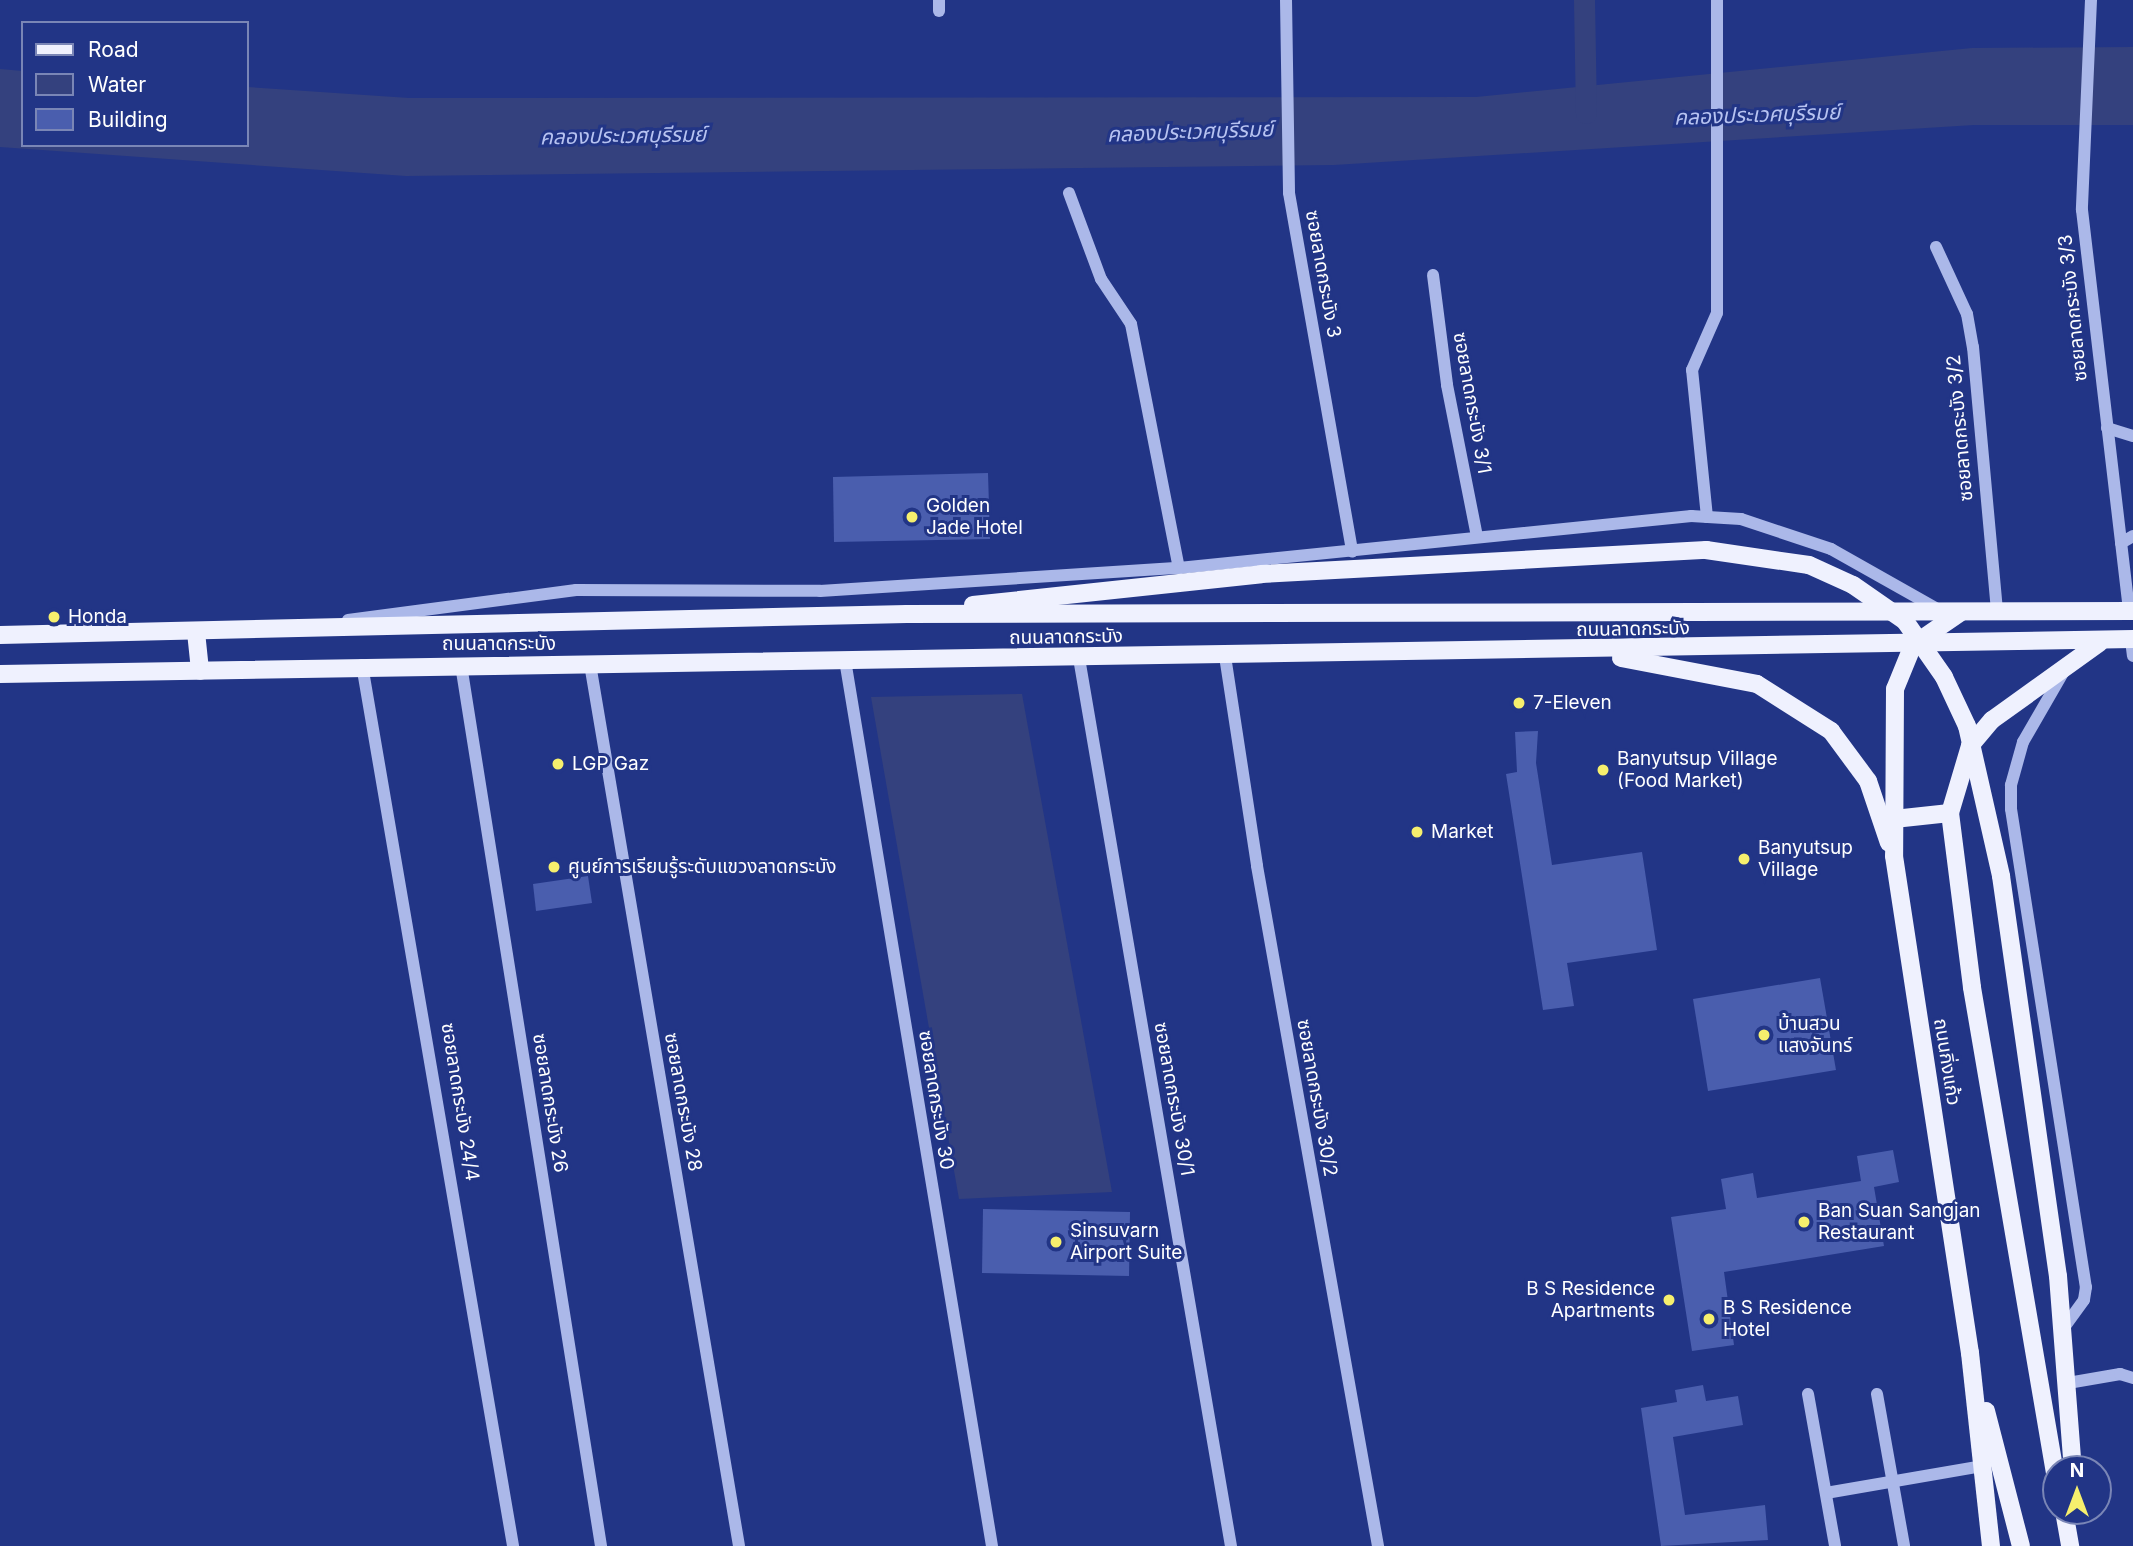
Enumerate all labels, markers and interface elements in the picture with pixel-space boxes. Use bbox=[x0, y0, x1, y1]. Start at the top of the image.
legend bbox=[21, 21, 248, 147]
text: Road bbox=[88, 37, 139, 62]
text: Water bbox=[88, 72, 146, 97]
water label: คลองประเวศบุรีรมย์ bbox=[1673, 100, 1841, 130]
text: Building bbox=[88, 107, 168, 132]
water label: คลองประเวศบุรีรมย์ bbox=[1106, 117, 1274, 147]
water label: คลองประเวศบุรีรมย์ bbox=[540, 122, 706, 150]
street label: ซอยลาดกระบัง 3 bbox=[1301, 209, 1345, 339]
street label: ซอยลาดกระบัง 3/3 bbox=[2054, 233, 2092, 383]
street label: ซอยลาดกระบัง 3/1 bbox=[1448, 330, 1496, 476]
street label: ซอยลาดกระบัง 3/2 bbox=[1942, 354, 1978, 502]
place label: Golden Jade Hotel bbox=[926, 495, 1023, 539]
marker: Golden Jade Hotel bbox=[904, 509, 920, 525]
place label: Honda bbox=[68, 606, 127, 628]
marker: Honda bbox=[46, 609, 62, 625]
street label: ถนนลาดกระบัง bbox=[1576, 617, 1690, 641]
street label: ถนนลาดกระบัง bbox=[1009, 625, 1123, 649]
street label: ถนนลาดกระบัง bbox=[442, 633, 556, 655]
place label: 7-Eleven bbox=[1533, 692, 1612, 714]
marker: 7-Eleven bbox=[1511, 695, 1527, 711]
place label: Banyutsup Village (Food Market) bbox=[1617, 748, 1778, 792]
place label: LGP Gaz bbox=[572, 753, 649, 775]
marker: LGP Gaz bbox=[550, 756, 566, 772]
marker: Banyutsup Village (Food Market) bbox=[1595, 762, 1611, 778]
place label: Market bbox=[1431, 821, 1494, 843]
marker: Market bbox=[1409, 824, 1425, 840]
place label: Banyutsup Village bbox=[1758, 837, 1853, 881]
marker: Banyutsup Village bbox=[1736, 851, 1752, 867]
place label: ศูนย์การเรียนรู้ระดับแขวงลาดกระบัง bbox=[568, 856, 837, 878]
marker: ศูนย์การเรียนรู้ระดับแขวงลาดกระบัง bbox=[546, 859, 562, 875]
place label: บ้านสวน แสงจันทร์ bbox=[1778, 1013, 1852, 1057]
street label: ถนนกิ่งแก้ว bbox=[1929, 1017, 1965, 1107]
street label: ซอยลาดกระบัง 30/2 bbox=[1292, 1018, 1342, 1178]
street label: ซอยลาดกระบัง 30/1 bbox=[1149, 1020, 1199, 1178]
street label: ซอยลาดกระบัง 24/4 bbox=[436, 1021, 484, 1183]
marker: บ้านสวน แสงจันทร์ bbox=[1756, 1027, 1772, 1043]
street label: ซอยลาดกระบัง 30 bbox=[914, 1029, 958, 1171]
street label: ซอยลาดกระบัง 28 bbox=[660, 1031, 706, 1173]
street label: ซอยลาดกระบัง 26 bbox=[528, 1032, 572, 1174]
place label: Ban Suan Sangjan Restaurant bbox=[1818, 1200, 1981, 1244]
marker: Ban Suan Sangjan Restaurant bbox=[1796, 1214, 1812, 1230]
place label: Sinsuvarn Airport Suite bbox=[1070, 1220, 1182, 1264]
marker: Sinsuvarn Airport Suite bbox=[1048, 1234, 1064, 1250]
place label: B S Residence Apartments bbox=[1526, 1278, 1655, 1322]
marker: B S Residence Apartments bbox=[1661, 1292, 1677, 1308]
place label: B S Residence Hotel bbox=[1723, 1297, 1852, 1341]
marker: B S Residence Hotel bbox=[1701, 1311, 1717, 1327]
north arrow bbox=[2042, 1455, 2112, 1525]
text: N bbox=[2070, 1459, 2084, 1482]

